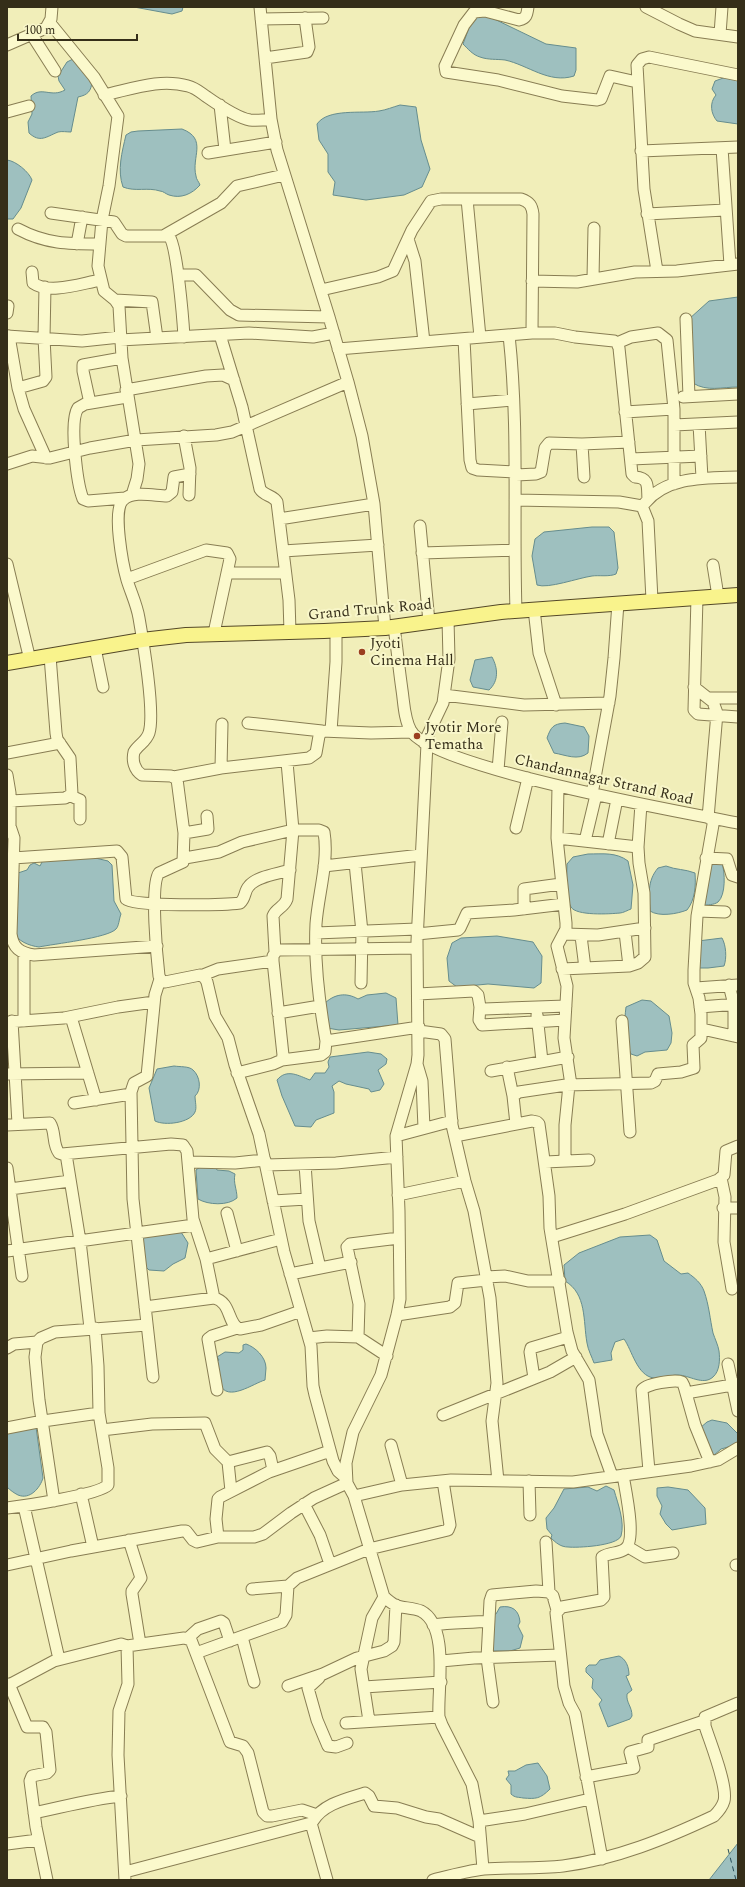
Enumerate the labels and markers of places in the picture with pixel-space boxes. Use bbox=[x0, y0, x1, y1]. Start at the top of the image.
place label: Jyoti Cinema Hall bbox=[370, 632, 454, 672]
marker: Jyoti Cinema Hall bbox=[357, 647, 367, 657]
place label: Jyotir More Tematha bbox=[425, 716, 501, 756]
marker: Jyotir More Tematha bbox=[412, 731, 422, 741]

